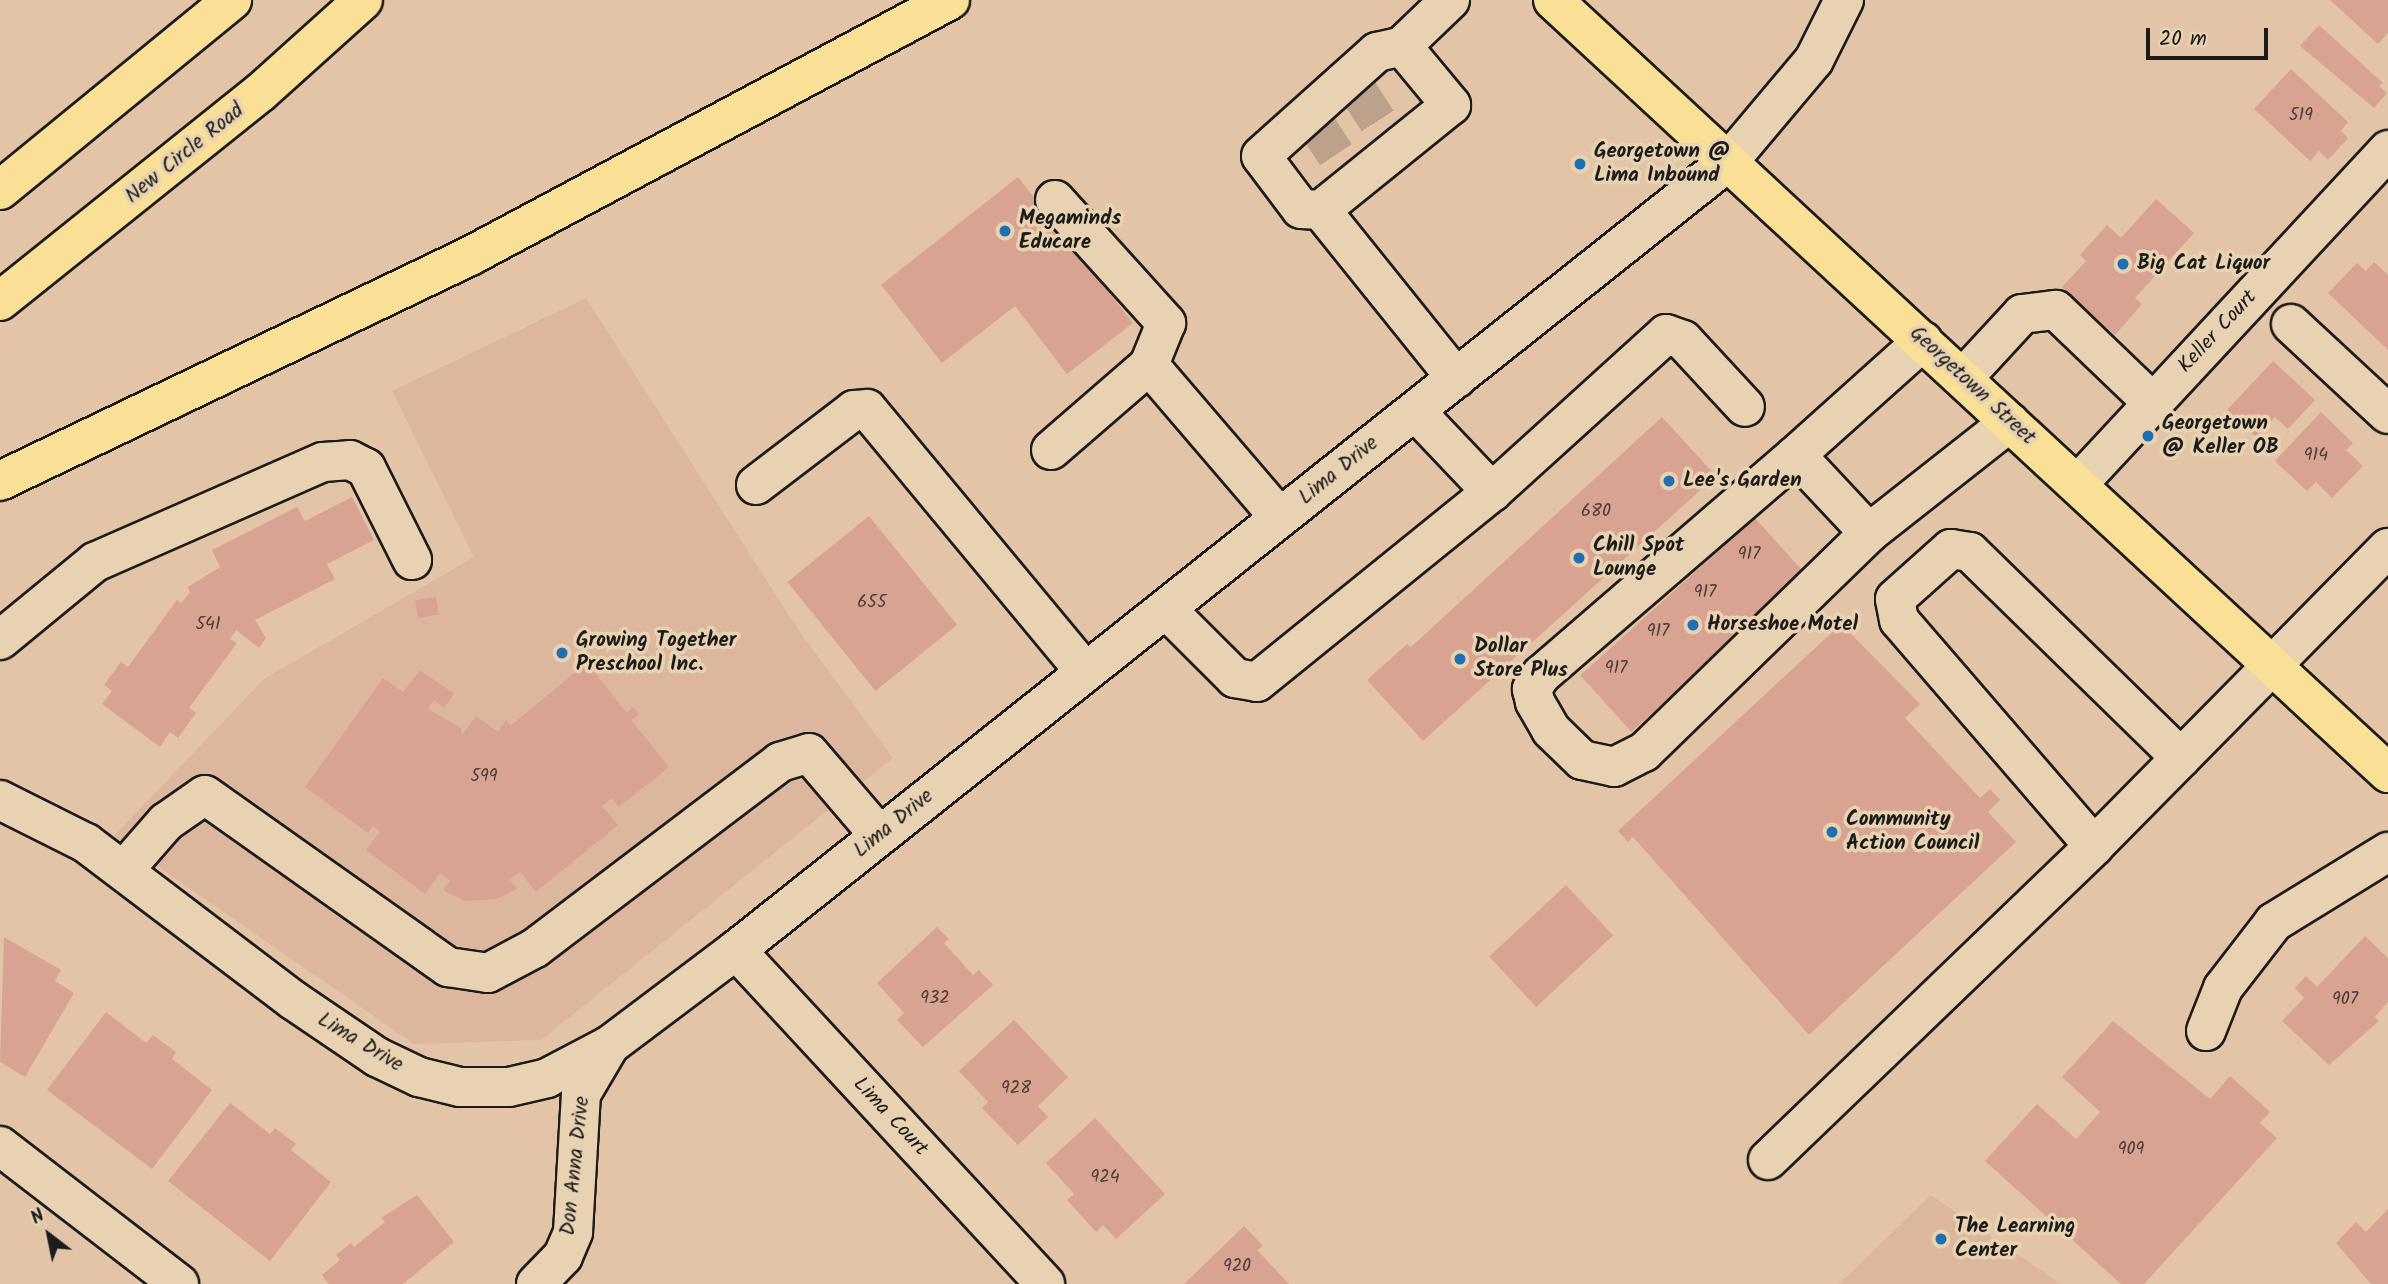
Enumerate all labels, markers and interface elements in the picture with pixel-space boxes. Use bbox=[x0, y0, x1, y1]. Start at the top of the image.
scale bar bbox=[2150, 14, 2272, 58]
text: 20 m bbox=[2159, 23, 2207, 56]
street label: New Circle Road bbox=[121, 99, 249, 209]
house number: 519 bbox=[2289, 105, 2313, 127]
place label: Georgetown @ Lima Inbound bbox=[1594, 139, 1731, 189]
marker: Georgetown @ Lima Inbound bbox=[1572, 156, 1588, 172]
place label: Megaminds Educare bbox=[1019, 206, 1121, 256]
marker: Megaminds Educare bbox=[997, 223, 1013, 239]
place label: Big Cat Liquor bbox=[2137, 251, 2270, 277]
marker: Big Cat Liquor bbox=[2115, 256, 2131, 272]
street label: Keller Court bbox=[2173, 285, 2263, 379]
street label: Georgetown Street bbox=[1904, 321, 2040, 451]
place label: Georgetown @ Keller OB bbox=[2162, 411, 2279, 461]
marker: Georgetown @ Keller OB bbox=[2140, 428, 2156, 444]
street label: Lima Drive bbox=[1294, 431, 1384, 511]
house number: 914 bbox=[2304, 445, 2328, 467]
place label: Lee's Garden bbox=[1683, 468, 1802, 494]
marker: Lee's Garden bbox=[1661, 473, 1677, 489]
house number: 680 bbox=[1581, 501, 1611, 523]
place label: Chill Spot Lounge bbox=[1593, 533, 1684, 583]
house number: 917 bbox=[1738, 544, 1760, 566]
marker: Chill Spot Lounge bbox=[1571, 550, 1587, 566]
house number: 917 bbox=[1694, 582, 1716, 604]
house number: 655 bbox=[857, 592, 887, 614]
place label: Horseshoe Motel bbox=[1707, 612, 1858, 638]
house number: 541 bbox=[195, 614, 221, 636]
marker: Horseshoe Motel bbox=[1685, 617, 1701, 633]
house number: 917 bbox=[1647, 621, 1669, 643]
place label: Growing Together Preschool Inc. bbox=[576, 628, 736, 678]
place label: Dollar Store Plus bbox=[1474, 634, 1568, 684]
marker: Growing Together Preschool Inc. bbox=[554, 645, 570, 661]
marker: Dollar Store Plus bbox=[1452, 651, 1468, 667]
house number: 917 bbox=[1605, 658, 1627, 680]
house number: 599 bbox=[470, 766, 498, 788]
street label: Lima Drive bbox=[849, 784, 939, 864]
place label: Community Action Council bbox=[1846, 807, 1979, 857]
marker: Community Action Council bbox=[1824, 824, 1840, 840]
house number: 932 bbox=[920, 988, 950, 1010]
house number: 907 bbox=[2332, 989, 2358, 1011]
street label: Lima Drive bbox=[313, 1008, 407, 1078]
street label: Lima Court bbox=[847, 1072, 933, 1162]
house number: 928 bbox=[1001, 1078, 1031, 1100]
street label: Don Anna Drive bbox=[556, 1095, 596, 1237]
house number: 909 bbox=[2118, 1139, 2144, 1161]
house number: 924 bbox=[1090, 1167, 1120, 1189]
north arrow bbox=[14, 1200, 84, 1270]
text: N bbox=[25, 1201, 51, 1233]
place label: The Learning Center bbox=[1955, 1214, 2075, 1264]
marker: The Learning Center bbox=[1933, 1231, 1949, 1247]
house number: 920 bbox=[1223, 1256, 1251, 1278]

